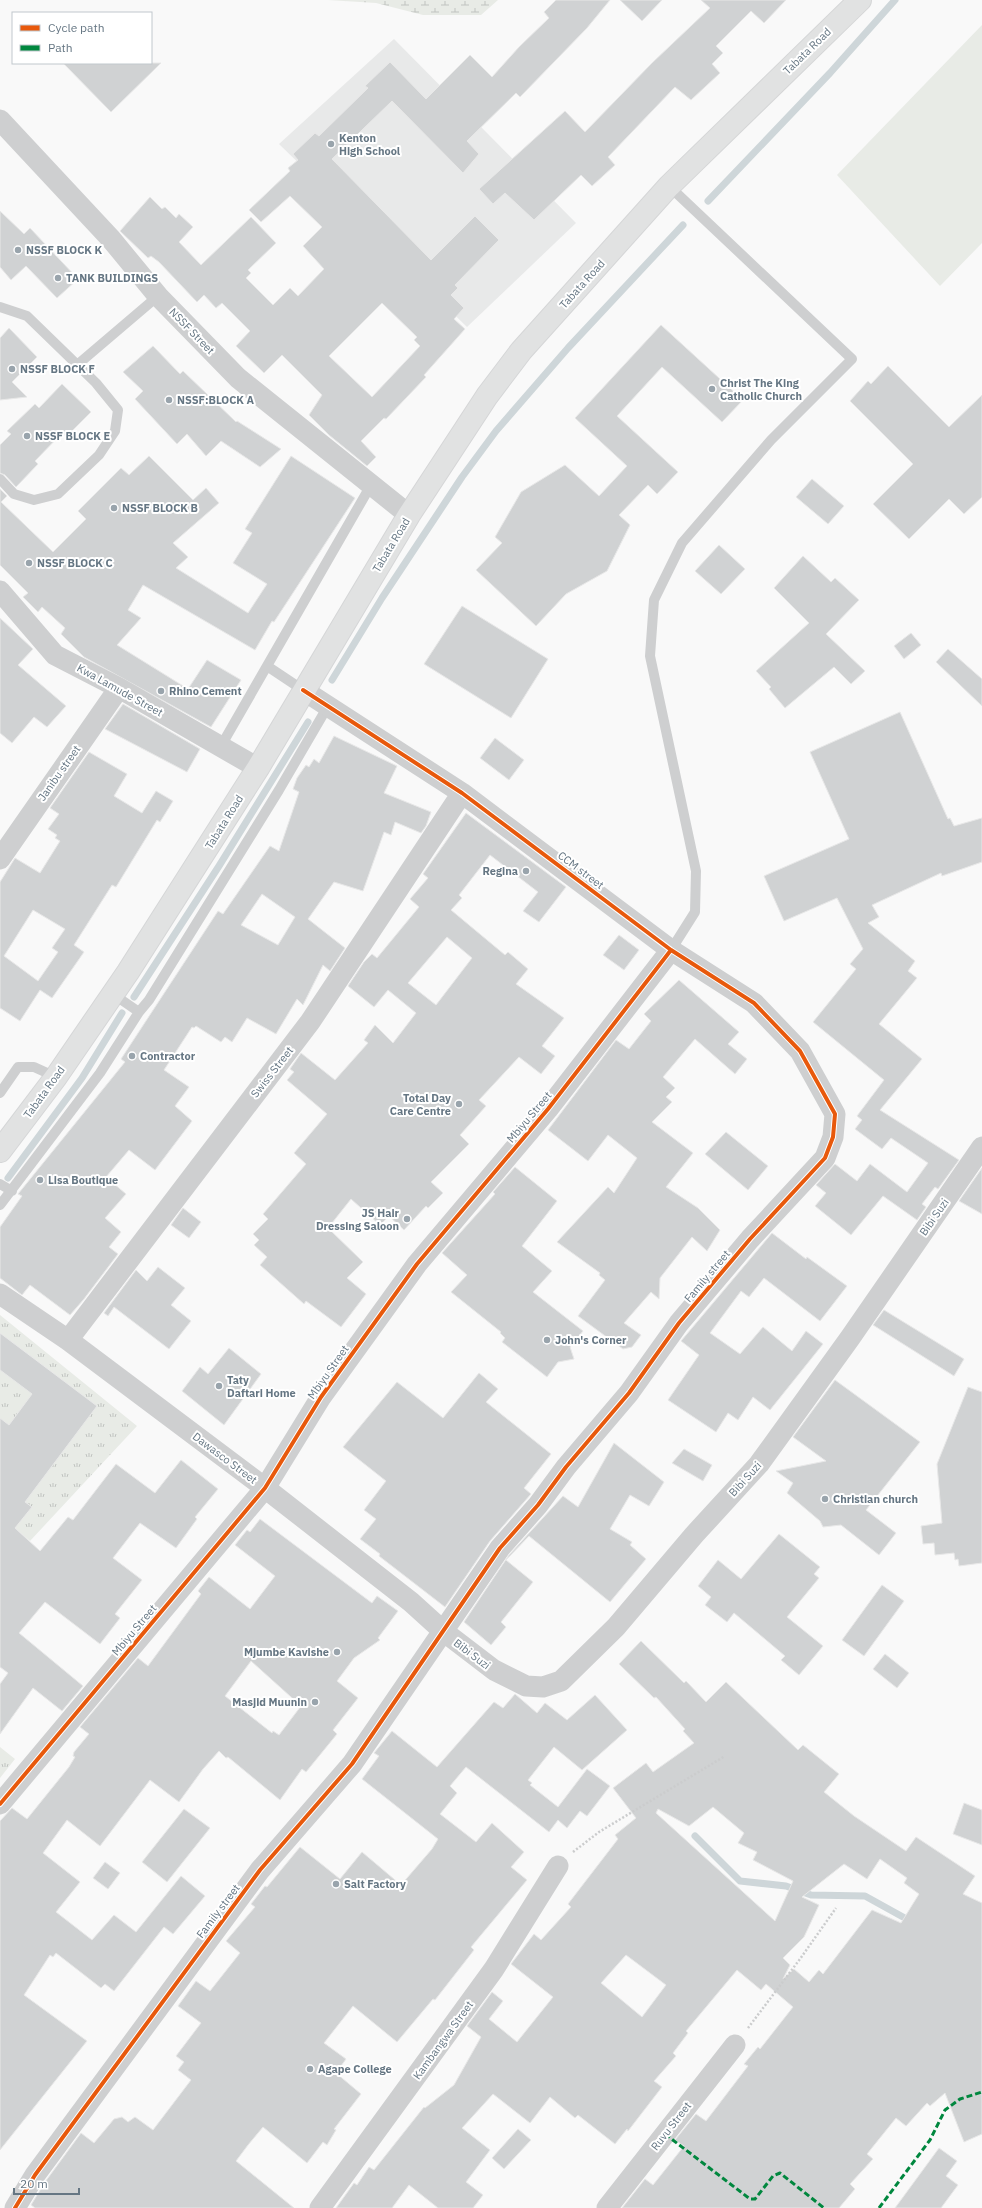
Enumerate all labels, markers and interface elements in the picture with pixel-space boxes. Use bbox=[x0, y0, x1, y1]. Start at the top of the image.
legend bbox=[12, 12, 152, 64]
text: Cycle path bbox=[48, 20, 105, 35]
street label: Tabata Road bbox=[780, 25, 834, 77]
text: Path bbox=[48, 40, 73, 55]
place label: Kenton High School bbox=[339, 131, 401, 158]
marker: Kenton High School bbox=[326, 139, 336, 149]
place label: NSSF BLOCK K bbox=[26, 243, 103, 257]
marker: NSSF BLOCK K bbox=[13, 245, 23, 255]
street label: Tabata Road bbox=[556, 257, 608, 311]
place label: TANK BUILDINGS bbox=[66, 271, 158, 285]
marker: TANK BUILDINGS bbox=[53, 273, 63, 283]
street label: NSSF Street bbox=[166, 305, 218, 357]
place label: NSSF BLOCK F bbox=[20, 362, 95, 376]
marker: NSSF BLOCK F bbox=[7, 364, 17, 374]
place label: Christ The King Catholic Church bbox=[720, 376, 802, 403]
marker: Christ The King Catholic Church bbox=[707, 384, 717, 394]
place label: NSSF:BLOCK A bbox=[177, 393, 255, 407]
marker: NSSF:BLOCK A bbox=[164, 395, 174, 405]
place label: NSSF BLOCK E bbox=[35, 429, 111, 443]
marker: NSSF BLOCK E bbox=[22, 431, 32, 441]
place label: NSSF BLOCK B bbox=[122, 501, 198, 515]
marker: NSSF BLOCK B bbox=[109, 503, 119, 513]
street label: Tabata Road bbox=[369, 515, 413, 575]
place label: NSSF BLOCK C bbox=[37, 556, 113, 570]
marker: NSSF BLOCK C bbox=[24, 558, 34, 568]
street label: Kwa Lamude Street bbox=[75, 661, 166, 719]
place label: Rhino Cement bbox=[169, 684, 242, 698]
marker: Rhino Cement bbox=[156, 686, 166, 696]
street label: Janibu street bbox=[35, 742, 83, 804]
street label: Tabata Road bbox=[202, 792, 246, 852]
street label: CCM street bbox=[555, 848, 607, 892]
place label: Regina bbox=[483, 864, 518, 878]
marker: Regina bbox=[521, 866, 531, 876]
street label: Swiss Street bbox=[248, 1044, 296, 1100]
place label: Contractor bbox=[140, 1049, 196, 1063]
marker: Contractor bbox=[127, 1051, 137, 1061]
street label: Tabata Road bbox=[20, 1063, 68, 1121]
street label: Mbiyu Street bbox=[504, 1088, 555, 1145]
place label: Total Day Care Centre bbox=[390, 1091, 451, 1118]
marker: Total Day Care Centre bbox=[454, 1099, 464, 1109]
place label: Lisa Boutique bbox=[48, 1173, 118, 1187]
marker: Lisa Boutique bbox=[35, 1175, 45, 1185]
street label: Bibi Suzi bbox=[916, 1196, 952, 1238]
place label: JS Hair Dressing Saloon bbox=[316, 1206, 400, 1233]
marker: JS Hair Dressing Saloon bbox=[402, 1214, 412, 1224]
street label: Family street bbox=[681, 1247, 733, 1305]
place label: John's Corner bbox=[555, 1333, 627, 1347]
marker: John's Corner bbox=[542, 1335, 552, 1345]
street label: Mbiyu Street bbox=[304, 1342, 352, 1402]
place label: Taty Daftari Home bbox=[227, 1373, 296, 1400]
marker: Taty Daftari Home bbox=[214, 1381, 224, 1391]
street label: Dawasco Street bbox=[190, 1429, 260, 1487]
street label: Bibi Suzi bbox=[726, 1459, 764, 1499]
place label: Christian church bbox=[833, 1492, 918, 1506]
marker: Christian church bbox=[820, 1494, 830, 1504]
street label: Mbiyu Street bbox=[109, 1601, 160, 1658]
street label: Bibi Suzi bbox=[451, 1636, 493, 1672]
place label: Mjumbe Kavishe bbox=[244, 1645, 329, 1659]
marker: Mjumbe Kavishe bbox=[332, 1647, 342, 1657]
place label: Masjid Muunin bbox=[232, 1695, 307, 1709]
marker: Masjid Muunin bbox=[310, 1697, 320, 1707]
place label: Salt Factory bbox=[344, 1877, 406, 1891]
marker: Salt Factory bbox=[331, 1879, 341, 1889]
street label: Family street bbox=[193, 1881, 243, 1941]
street label: Kambangwa Street bbox=[410, 1998, 476, 2082]
place label: Agape College bbox=[318, 2062, 392, 2076]
marker: Agape College bbox=[305, 2064, 315, 2074]
street label: Ruvu Street bbox=[648, 2099, 694, 2153]
scale bar bbox=[14, 2170, 79, 2196]
text: 20 m bbox=[20, 2176, 48, 2191]

